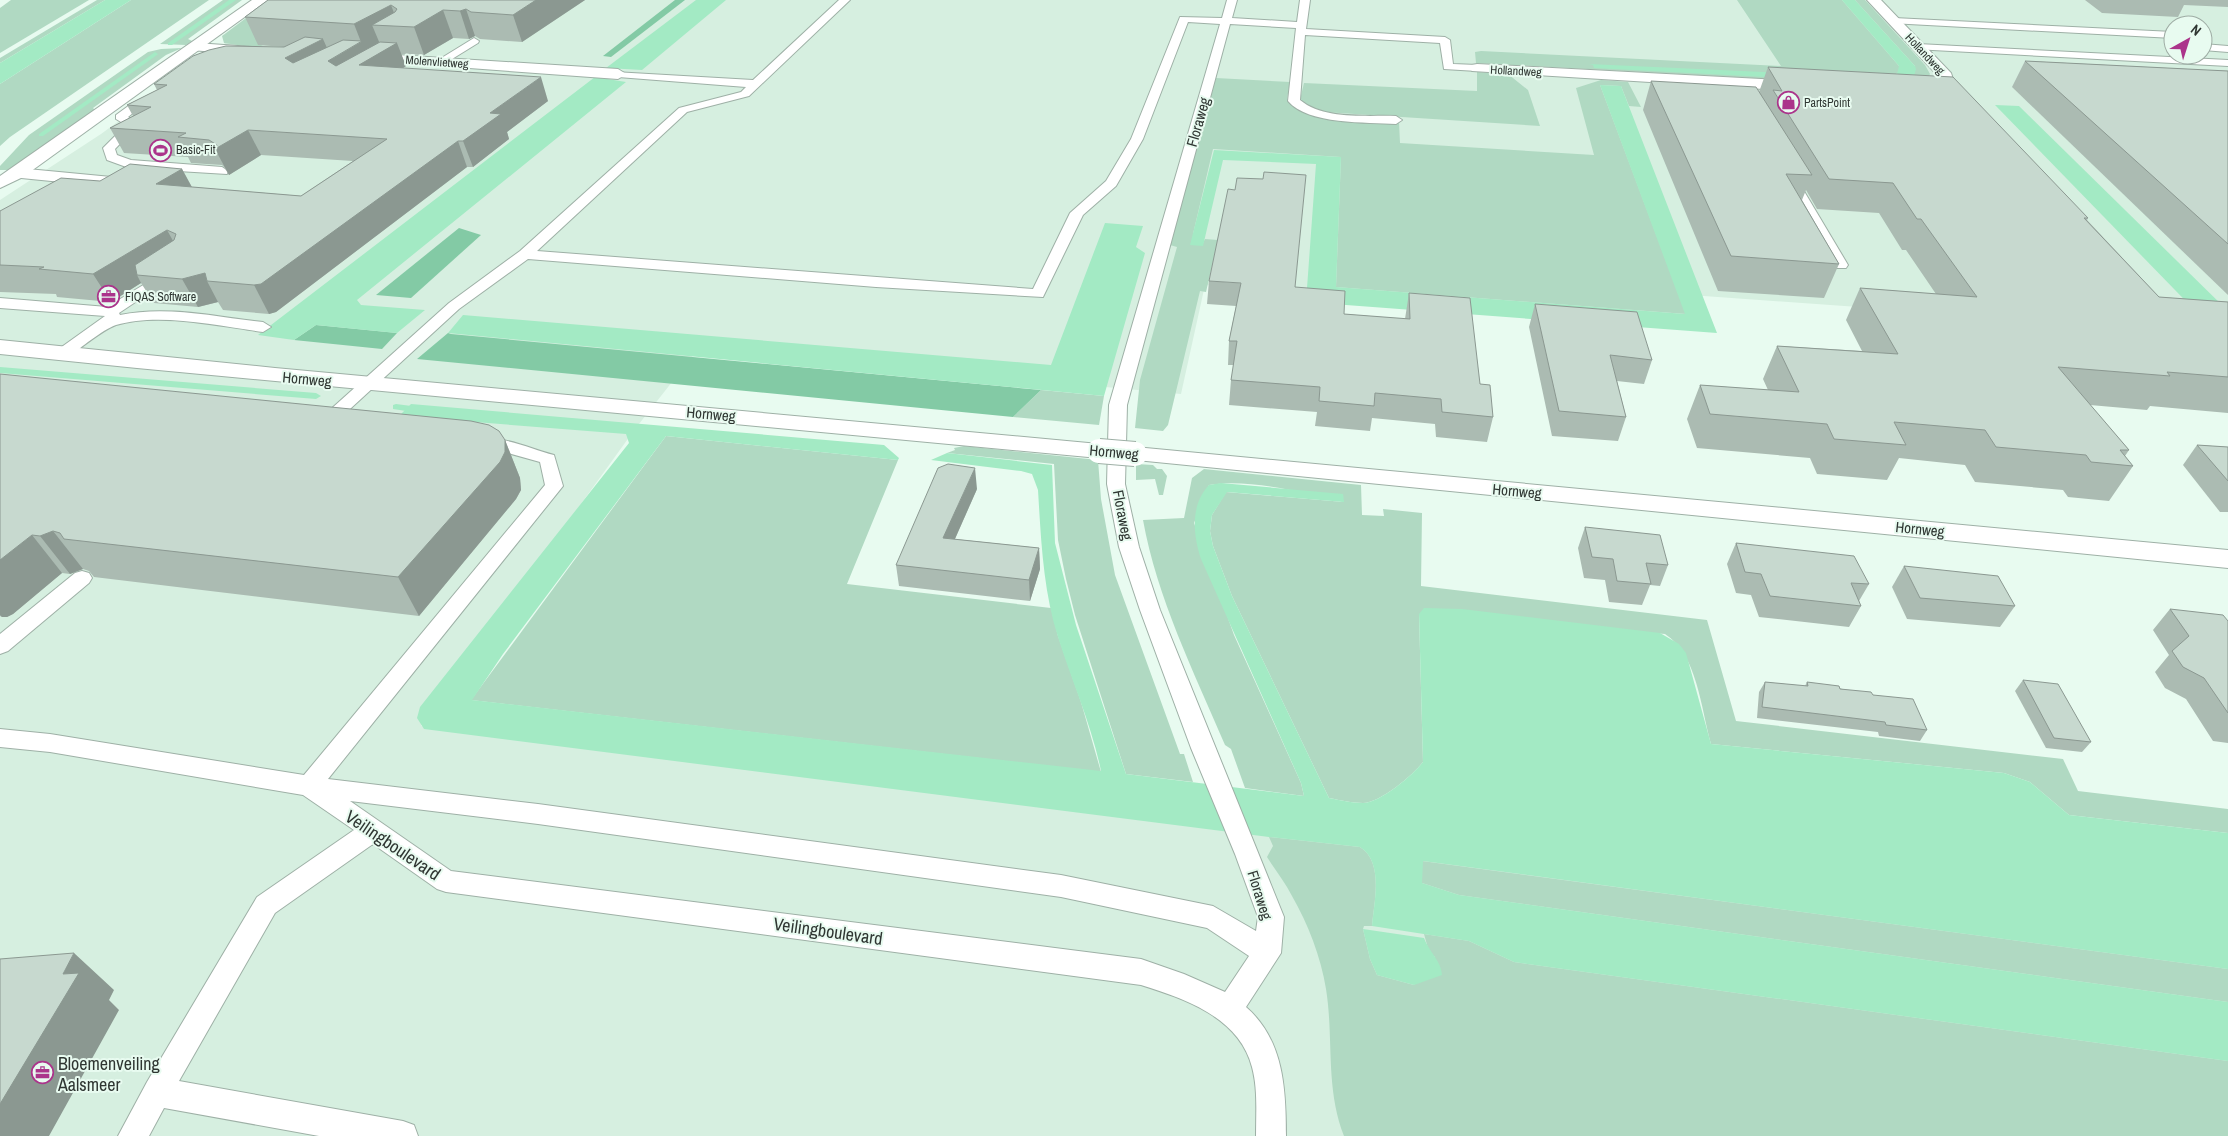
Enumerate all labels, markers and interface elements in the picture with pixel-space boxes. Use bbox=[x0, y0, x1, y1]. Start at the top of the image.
north arrow bbox=[2163, 15, 2213, 65]
text: N bbox=[2187, 20, 2205, 40]
street label: Hollandweg bbox=[1902, 30, 1949, 79]
street label: Molenvlietweg bbox=[405, 52, 469, 72]
street label: Hollandweg bbox=[1490, 62, 1543, 80]
shop icon: PartsPoint bbox=[1776, 91, 1800, 115]
street label: Floraweg bbox=[1181, 95, 1215, 149]
place label: PartsPoint bbox=[1804, 95, 1850, 111]
sports icon: Basic-Fit bbox=[148, 138, 172, 162]
place label: Basic-Fit bbox=[176, 142, 216, 158]
office icon: FIQAS Software bbox=[97, 285, 121, 309]
place label: FIQAS Software bbox=[125, 289, 196, 305]
street label: Hornweg bbox=[282, 366, 333, 392]
street label: Hornweg bbox=[686, 401, 737, 427]
street label: Hornweg bbox=[1089, 439, 1140, 465]
street label: Hornweg bbox=[1492, 478, 1543, 504]
street label: Floraweg bbox=[1108, 488, 1138, 542]
street label: Hornweg bbox=[1894, 516, 1946, 542]
street label: Veilingboulevard bbox=[340, 804, 446, 886]
street label: Floraweg bbox=[1243, 868, 1277, 922]
street label: Veilingboulevard bbox=[772, 911, 884, 951]
place label: Bloemenveiling Aalsmeer bbox=[57, 1051, 161, 1097]
office icon: Bloemenveiling Aalsmeer bbox=[30, 1061, 54, 1085]

